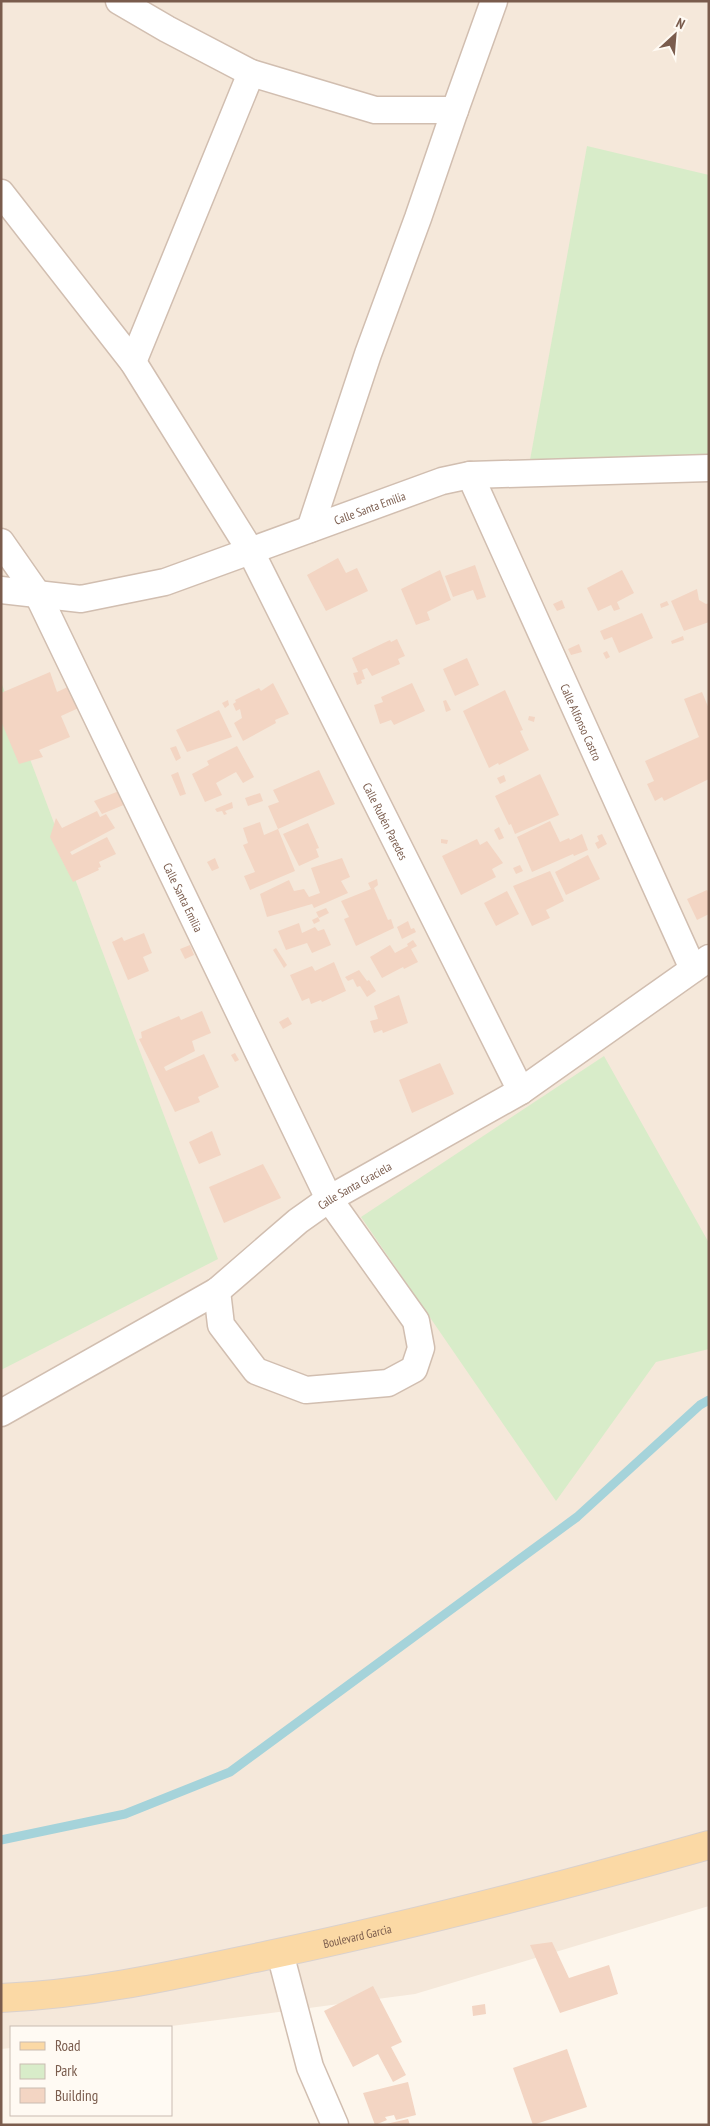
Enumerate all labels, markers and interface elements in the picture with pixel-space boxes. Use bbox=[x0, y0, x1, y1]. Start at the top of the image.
north arrow bbox=[650, 10, 700, 60]
text: N bbox=[673, 14, 688, 33]
street label: Calle Santa Emilia bbox=[332, 487, 408, 527]
street label: Calle Alfonso Castro bbox=[558, 681, 605, 763]
street label: Calle Rubén Paredes bbox=[360, 780, 411, 862]
street label: Calle Santa Emilia bbox=[161, 860, 207, 934]
street label: Calle Santa Graciela bbox=[314, 1158, 394, 1212]
street label: Boulevard Garcia bbox=[321, 1920, 393, 1951]
legend bbox=[10, 2026, 172, 2116]
text: Road bbox=[55, 2036, 81, 2055]
text: Park bbox=[55, 2061, 77, 2080]
text: Building bbox=[55, 2086, 98, 2105]

